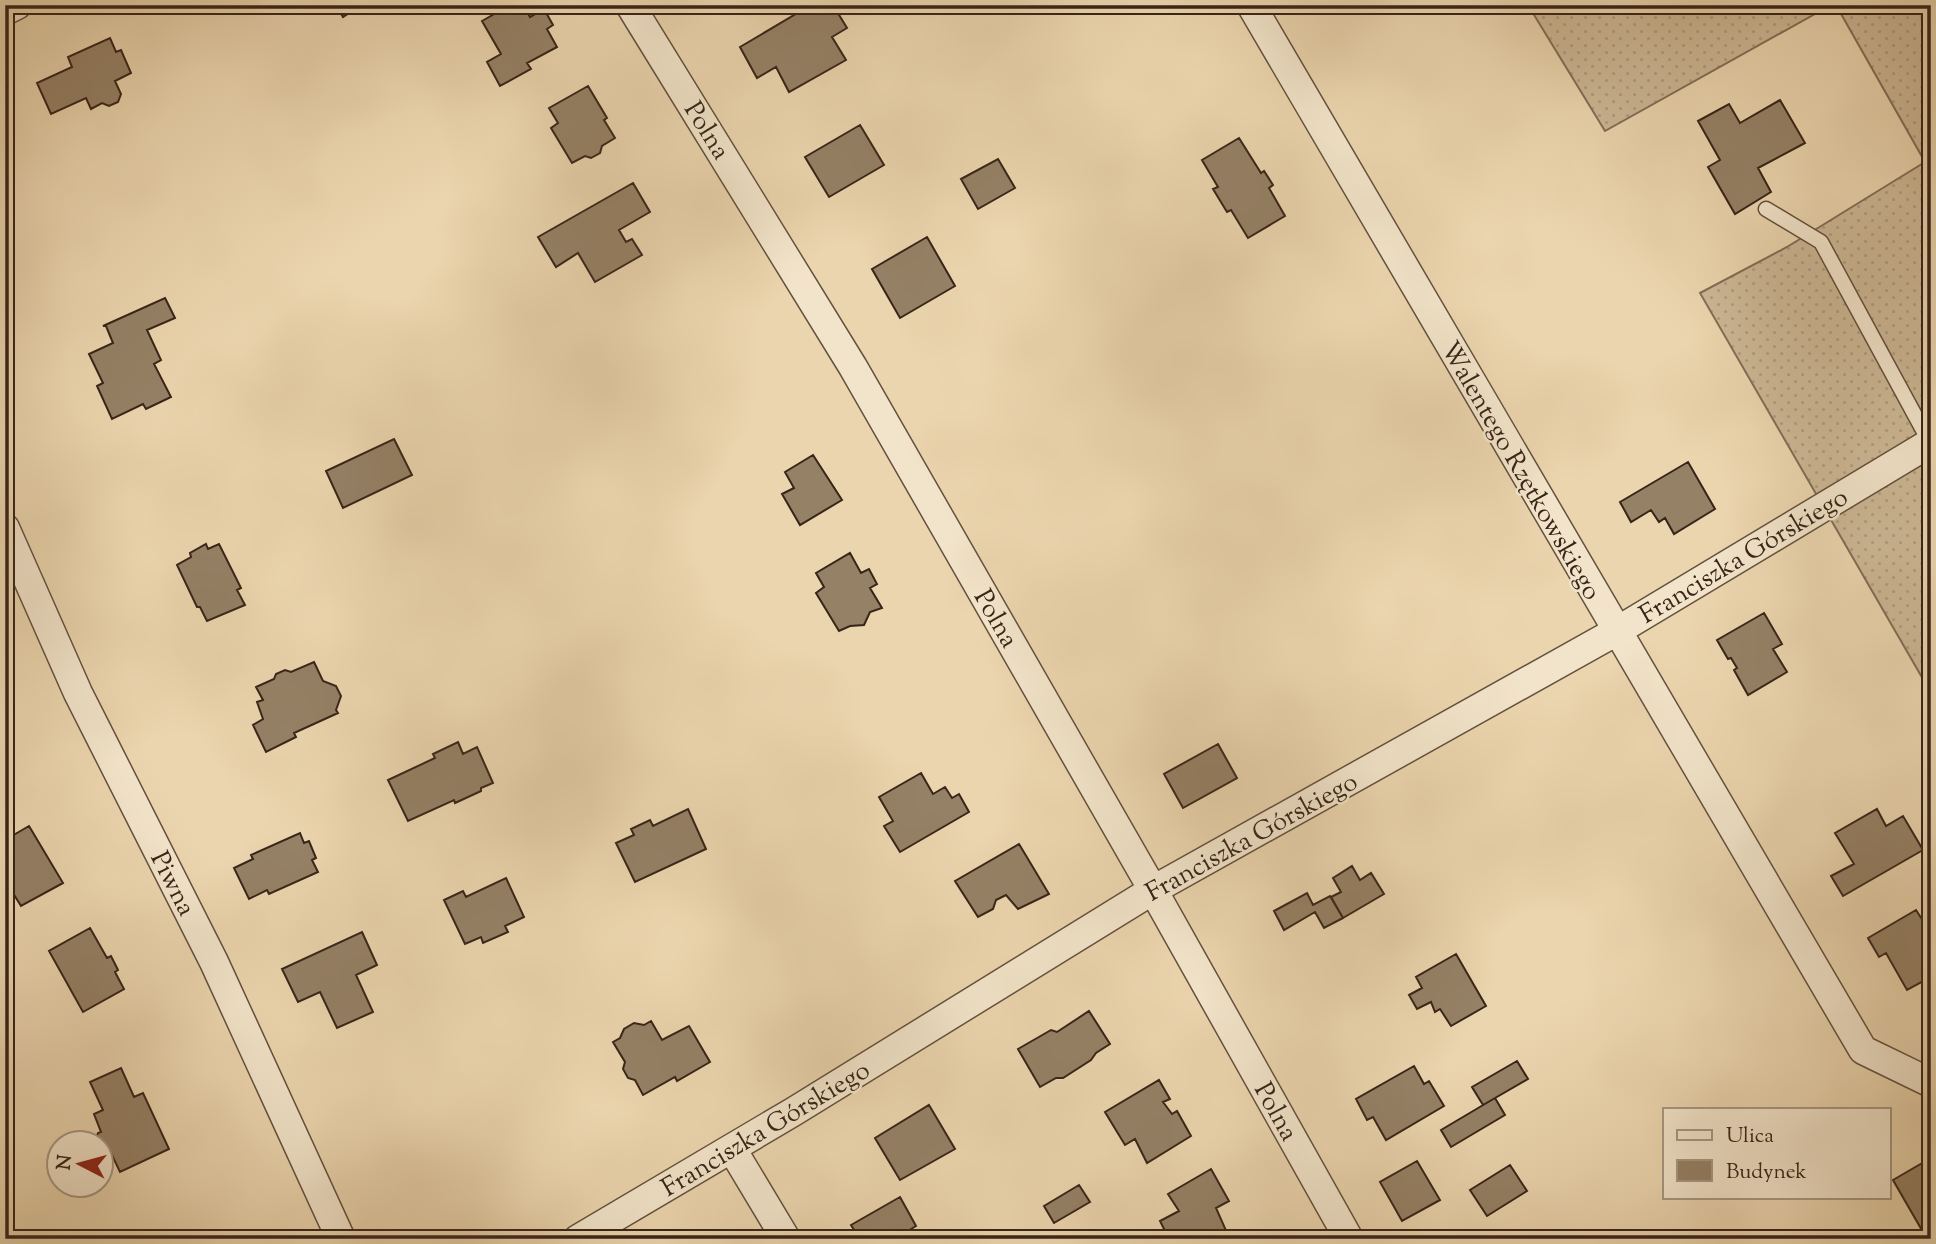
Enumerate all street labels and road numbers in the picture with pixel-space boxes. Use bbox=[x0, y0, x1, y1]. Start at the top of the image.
street label: Polna bbox=[674, 95, 738, 168]
street label: Walentego Rzętkowskiego bbox=[1430, 335, 1609, 608]
street label: Franciszka Górskiego bbox=[1633, 480, 1856, 634]
street label: Polna bbox=[963, 583, 1026, 655]
street label: Franciszka Górskiego bbox=[1139, 764, 1365, 912]
street label: Piwna bbox=[140, 845, 204, 923]
street label: Franciszka Górskiego bbox=[655, 1053, 878, 1207]
street label: Polna bbox=[1244, 1076, 1306, 1148]

